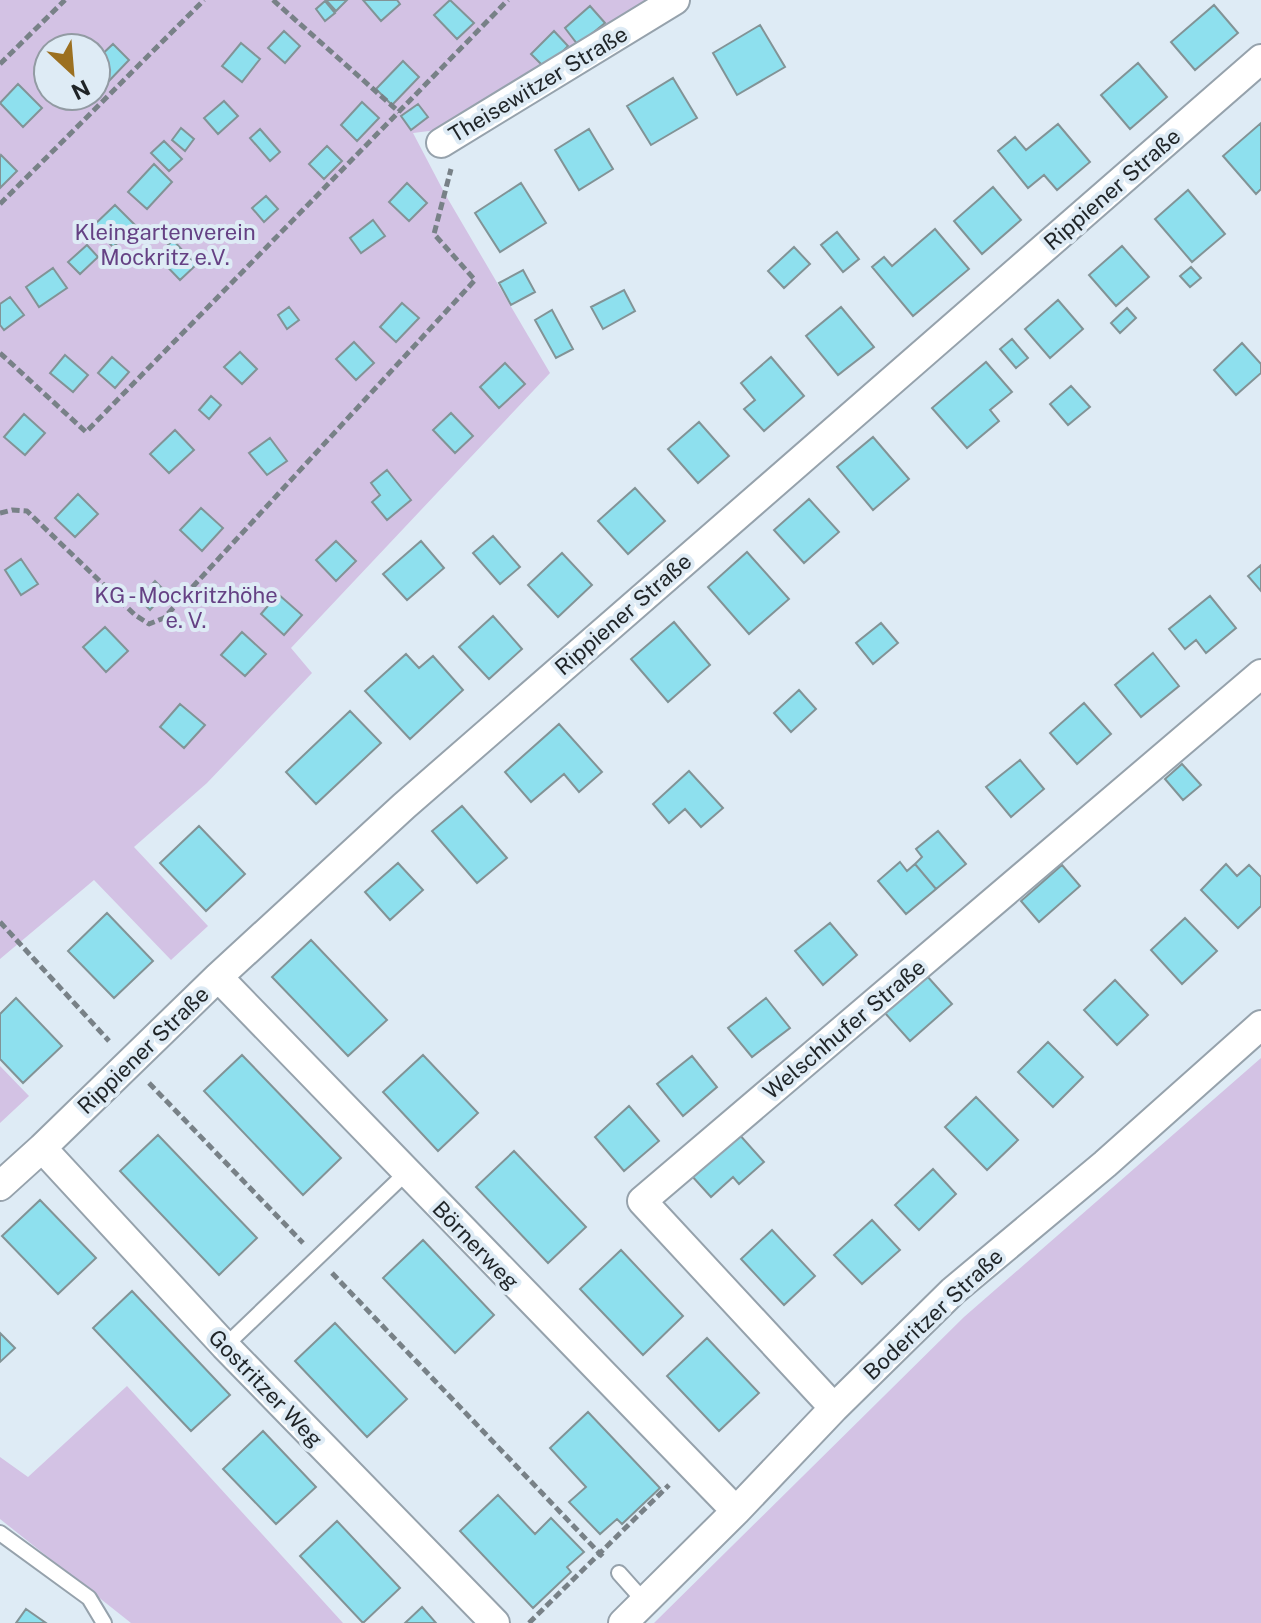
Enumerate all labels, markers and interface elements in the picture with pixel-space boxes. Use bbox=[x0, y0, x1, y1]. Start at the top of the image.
street label: Theisewitzer Straße bbox=[444, 20, 632, 148]
north arrow bbox=[32, 32, 112, 112]
text: N bbox=[67, 75, 94, 105]
street label: Rippiener Straße bbox=[1038, 123, 1186, 255]
park label: Kleingartenverein Mockritz e.V. bbox=[74, 219, 256, 270]
street label: Rippiener Straße bbox=[549, 548, 697, 680]
park label: KG - Mockritzhöhe e. V. bbox=[94, 582, 278, 633]
street label: Welschhufer Straße bbox=[758, 954, 930, 1104]
street label: Rippiener Straße bbox=[72, 981, 214, 1119]
street label: Börnerweg bbox=[427, 1195, 525, 1295]
street label: Boderitzer Straße bbox=[858, 1243, 1008, 1385]
street label: Gostritzer Weg bbox=[204, 1324, 328, 1452]

